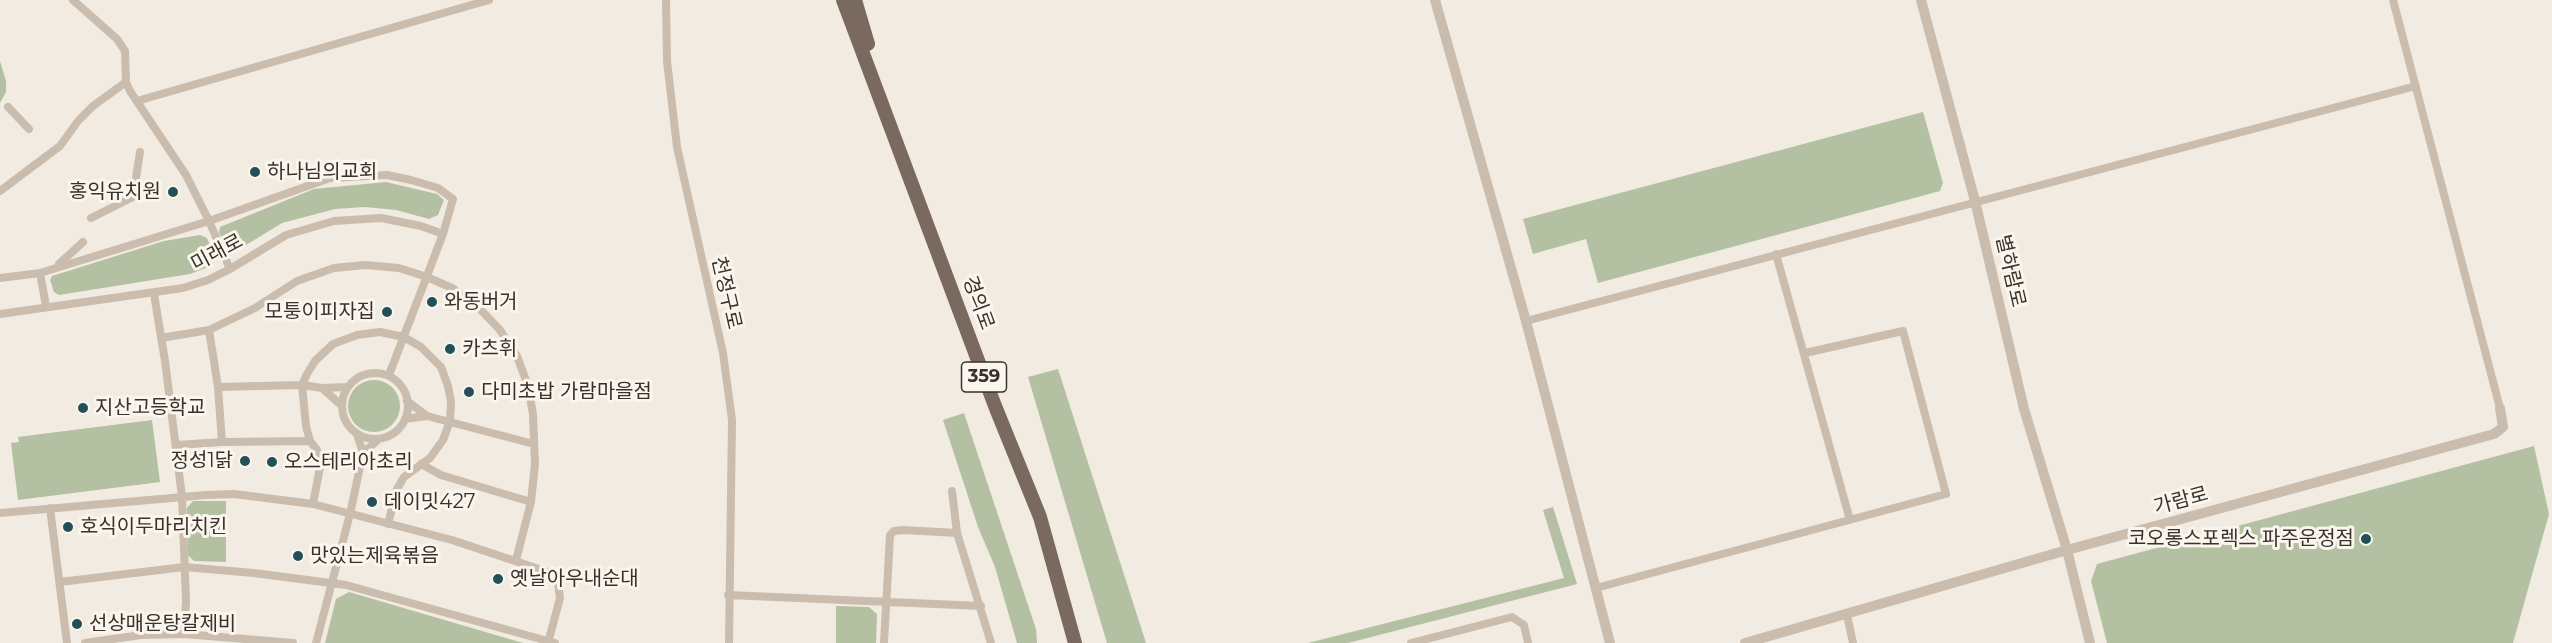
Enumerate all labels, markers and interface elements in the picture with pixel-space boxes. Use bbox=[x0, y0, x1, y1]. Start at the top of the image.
place label: 하나님의교회 bbox=[267, 160, 377, 184]
marker: 하나님의교회 bbox=[248, 165, 262, 179]
place label: 홍익유치원 bbox=[69, 180, 161, 204]
marker: 홍익유치원 bbox=[166, 185, 180, 199]
street label: 미래로 bbox=[187, 229, 247, 277]
street label: 별하람로 bbox=[1990, 232, 2030, 310]
street label: 천정구로 bbox=[706, 254, 746, 332]
street label: 경의로 bbox=[957, 273, 999, 333]
place label: 와동버거 bbox=[444, 290, 518, 314]
marker: 와동버거 bbox=[425, 295, 439, 309]
place label: 모퉁이피자집 bbox=[265, 300, 375, 324]
marker: 모퉁이피자집 bbox=[380, 305, 394, 319]
place label: 카츠휘 bbox=[462, 337, 517, 361]
marker: 카츠휘 bbox=[443, 342, 457, 356]
road number: 359 bbox=[962, 362, 1006, 392]
place label: 다미초밥 가람마을점 bbox=[481, 380, 652, 404]
marker: 다미초밥 가람마을점 bbox=[462, 385, 476, 399]
place label: 지산고등학교 bbox=[95, 396, 205, 420]
marker: 지산고등학교 bbox=[76, 401, 90, 415]
place label: 정성1닭 bbox=[171, 449, 233, 473]
place label: 오스테리아초리 bbox=[284, 450, 413, 474]
marker: 정성1닭 bbox=[238, 454, 252, 468]
marker: 오스테리아초리 bbox=[265, 455, 279, 469]
street label: 가람로 bbox=[2151, 482, 2211, 520]
place label: 데이밋427 bbox=[384, 490, 475, 514]
marker: 데이밋427 bbox=[365, 495, 379, 509]
place label: 호식이두마리치킨 bbox=[80, 515, 227, 539]
marker: 호식이두마리치킨 bbox=[61, 520, 75, 534]
place label: 코오롱스포렉스 파주운정점 bbox=[2128, 527, 2354, 551]
marker: 코오롱스포렉스 파주운정점 bbox=[2359, 532, 2373, 546]
place label: 맛있는제육볶음 bbox=[310, 544, 439, 568]
marker: 맛있는제육볶음 bbox=[291, 549, 305, 563]
place label: 옛날아우내순대 bbox=[510, 567, 639, 591]
marker: 옛날아우내순대 bbox=[491, 572, 505, 586]
place label: 선상매운탕칼제비 bbox=[89, 612, 236, 636]
marker: 선상매운탕칼제비 bbox=[70, 617, 84, 631]

